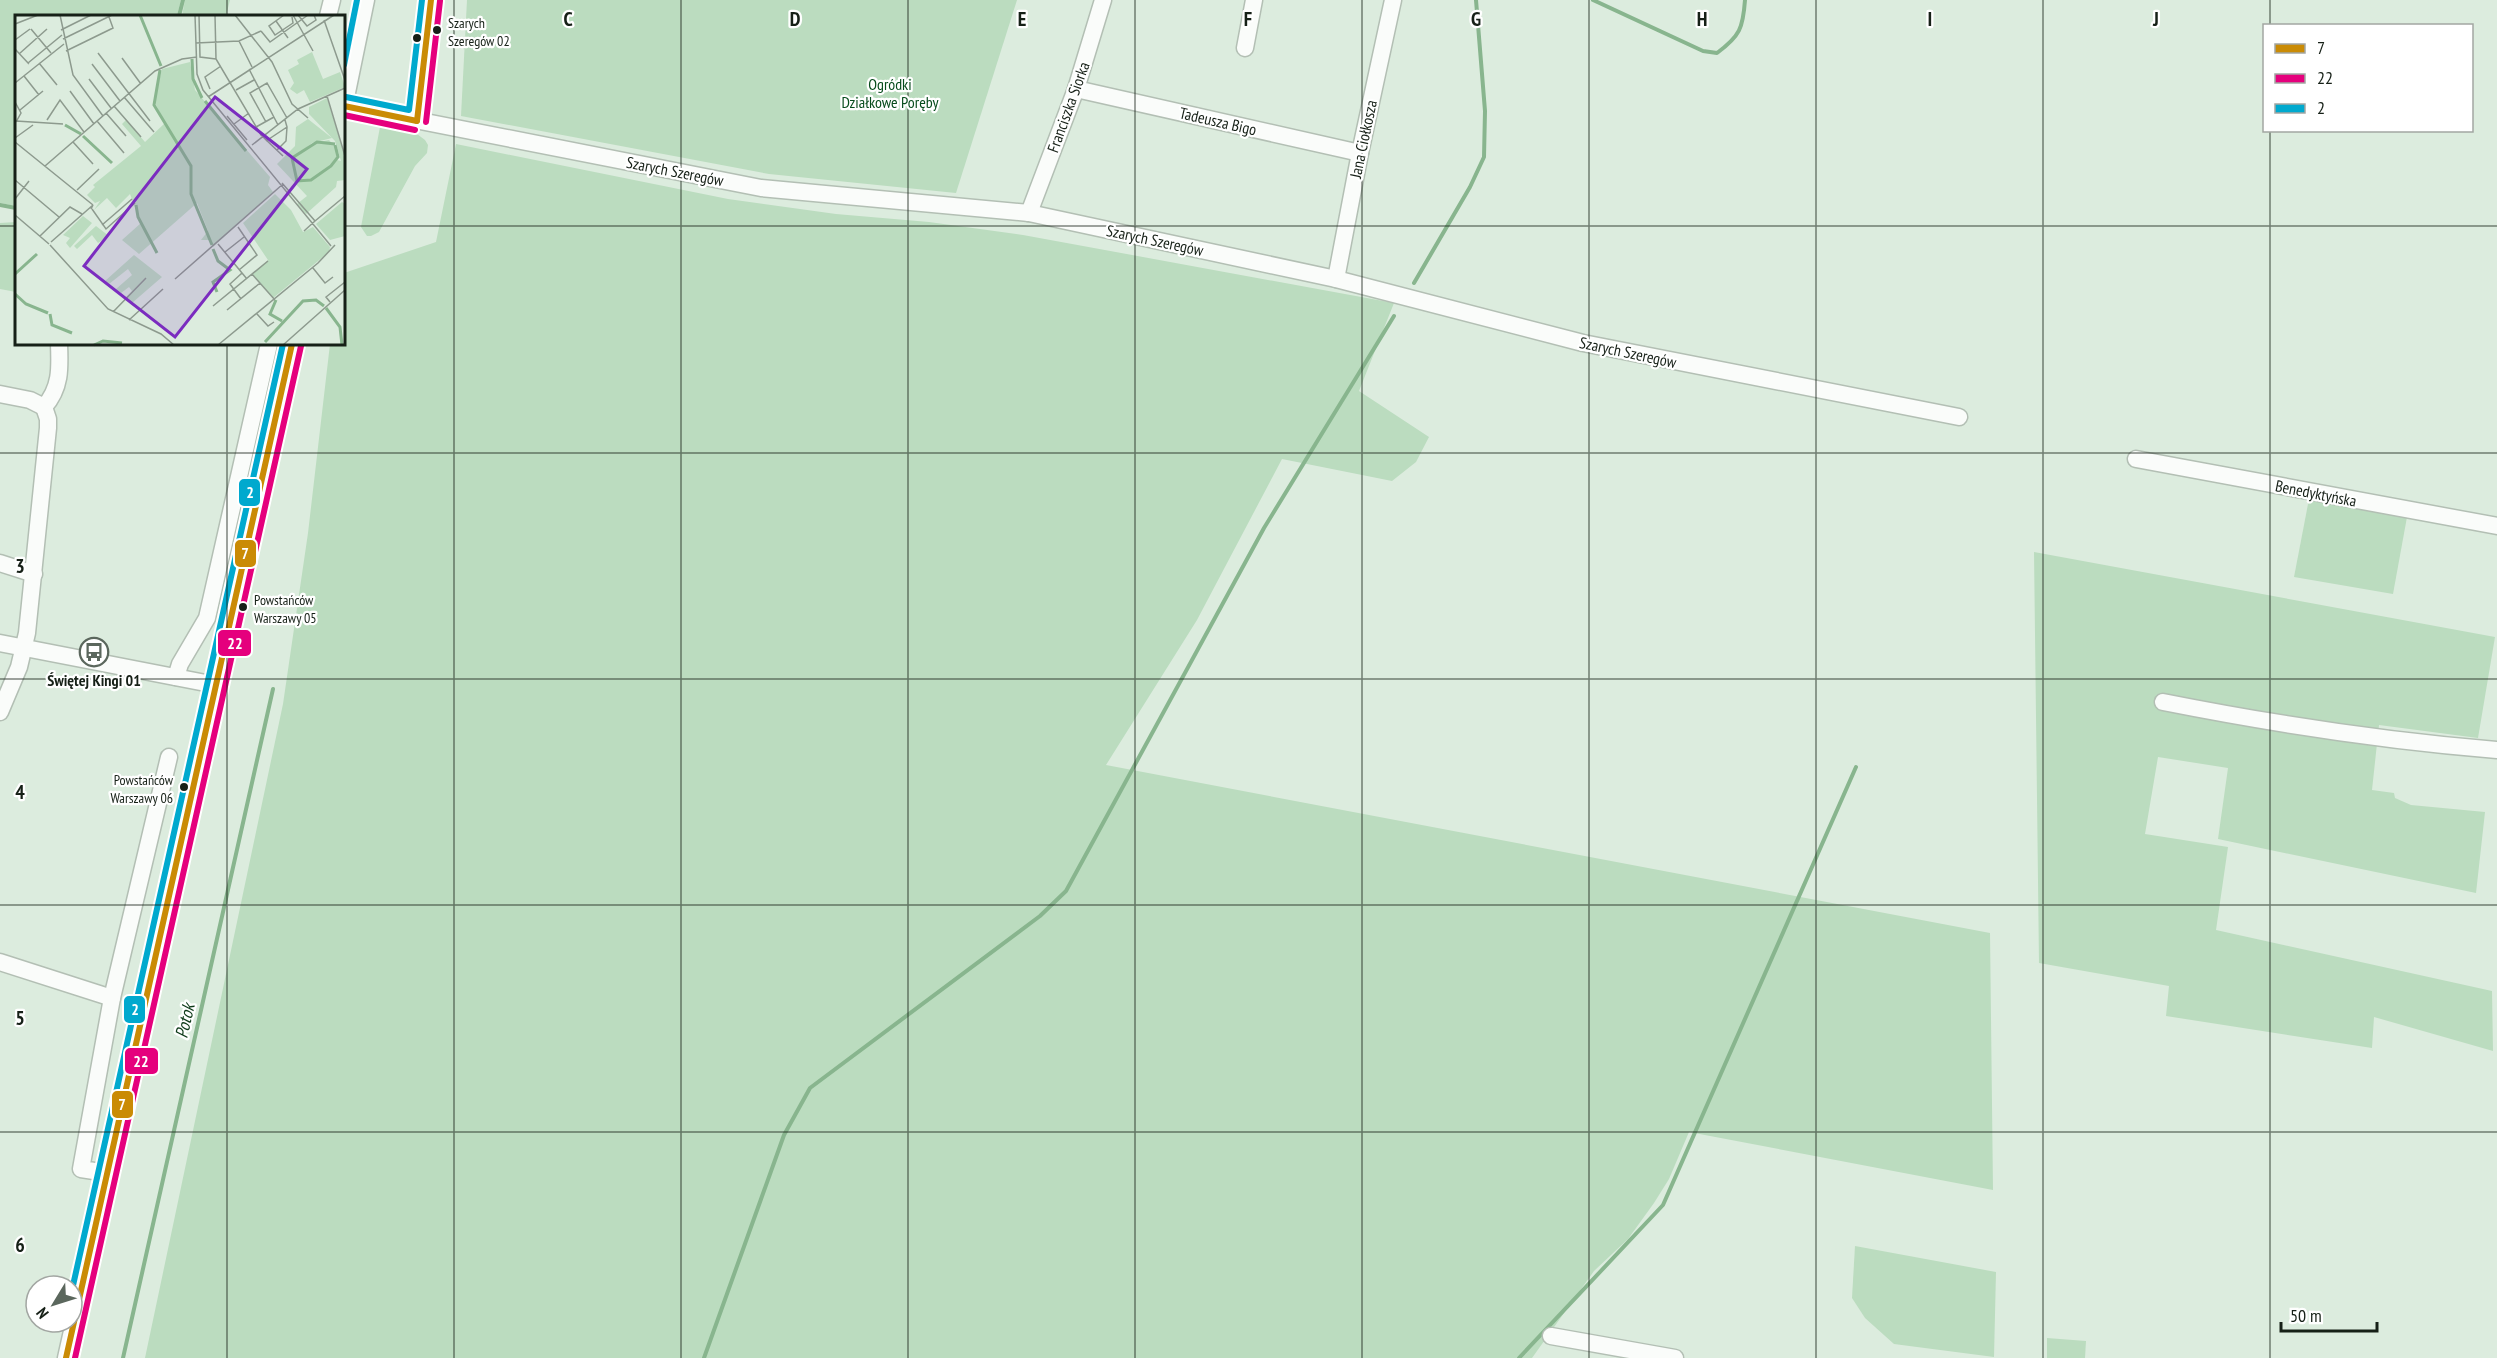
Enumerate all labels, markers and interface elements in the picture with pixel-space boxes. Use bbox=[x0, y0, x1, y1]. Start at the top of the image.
text: C bbox=[563, 6, 573, 32]
text: D bbox=[790, 6, 801, 32]
text: E bbox=[1018, 6, 1026, 32]
text: F bbox=[1244, 6, 1252, 32]
text: G bbox=[1471, 6, 1481, 32]
text: H bbox=[1697, 6, 1707, 32]
text: I bbox=[1928, 6, 1932, 32]
text: J bbox=[2152, 6, 2159, 32]
place label: Szarych Szeregów 02 bbox=[448, 14, 510, 50]
inset map bbox=[15, 15, 345, 345]
marker: Szarych Szeregów 02 bbox=[431, 24, 443, 36]
legend bbox=[2263, 24, 2473, 132]
unlabelled marker bbox=[411, 32, 423, 44]
text: 7 bbox=[2317, 36, 2325, 59]
street label: Franciszka Siorka bbox=[1042, 59, 1094, 155]
text: 22 bbox=[2317, 66, 2333, 89]
park label: Ogródki Działkowe Poręby bbox=[841, 74, 939, 112]
text: 2 bbox=[2317, 96, 2325, 119]
street label: Jana Ciołkosza bbox=[1345, 98, 1381, 181]
street label: Tadeusza Bigo bbox=[1178, 102, 1259, 140]
street label: Szarych Szeregów bbox=[625, 152, 726, 190]
street label: Szarych Szeregów bbox=[1105, 220, 1206, 260]
street label: Szarych Szeregów bbox=[1578, 332, 1679, 372]
street label: Benedyktyńska bbox=[2274, 475, 2358, 511]
line badge: 2 bbox=[238, 478, 261, 507]
text: 2 bbox=[246, 482, 254, 502]
line badge: 7 bbox=[234, 539, 257, 568]
text: 7 bbox=[241, 543, 249, 563]
text: 3 bbox=[15, 553, 25, 579]
place label: Powstańców Warszawy 05 bbox=[254, 591, 317, 627]
marker: Powstańców Warszawy 05 bbox=[237, 601, 249, 613]
line badge: 22 bbox=[217, 629, 252, 657]
text: 22 bbox=[227, 633, 243, 653]
bus stop icon: Świętej Kingi 01 bbox=[78, 636, 110, 668]
place label: Świętej Kingi 01 bbox=[47, 670, 141, 690]
place label: Powstańców Warszawy 06 bbox=[110, 771, 174, 807]
text: 4 bbox=[15, 779, 25, 805]
marker: Powstańców Warszawy 06 bbox=[178, 781, 190, 793]
line badge: 2 bbox=[123, 995, 146, 1024]
text: 2 bbox=[131, 999, 139, 1019]
water label: Potok bbox=[169, 999, 200, 1041]
text: 5 bbox=[15, 1005, 25, 1031]
line badge: 22 bbox=[124, 1047, 159, 1075]
text: 22 bbox=[133, 1051, 149, 1071]
line badge: 7 bbox=[111, 1090, 134, 1119]
text: 7 bbox=[118, 1094, 126, 1114]
text: 6 bbox=[15, 1232, 25, 1258]
north arrow bbox=[24, 1274, 84, 1334]
scale bar bbox=[2281, 1295, 2377, 1333]
text: N bbox=[32, 1304, 53, 1323]
text: 50 m bbox=[2290, 1304, 2322, 1327]

